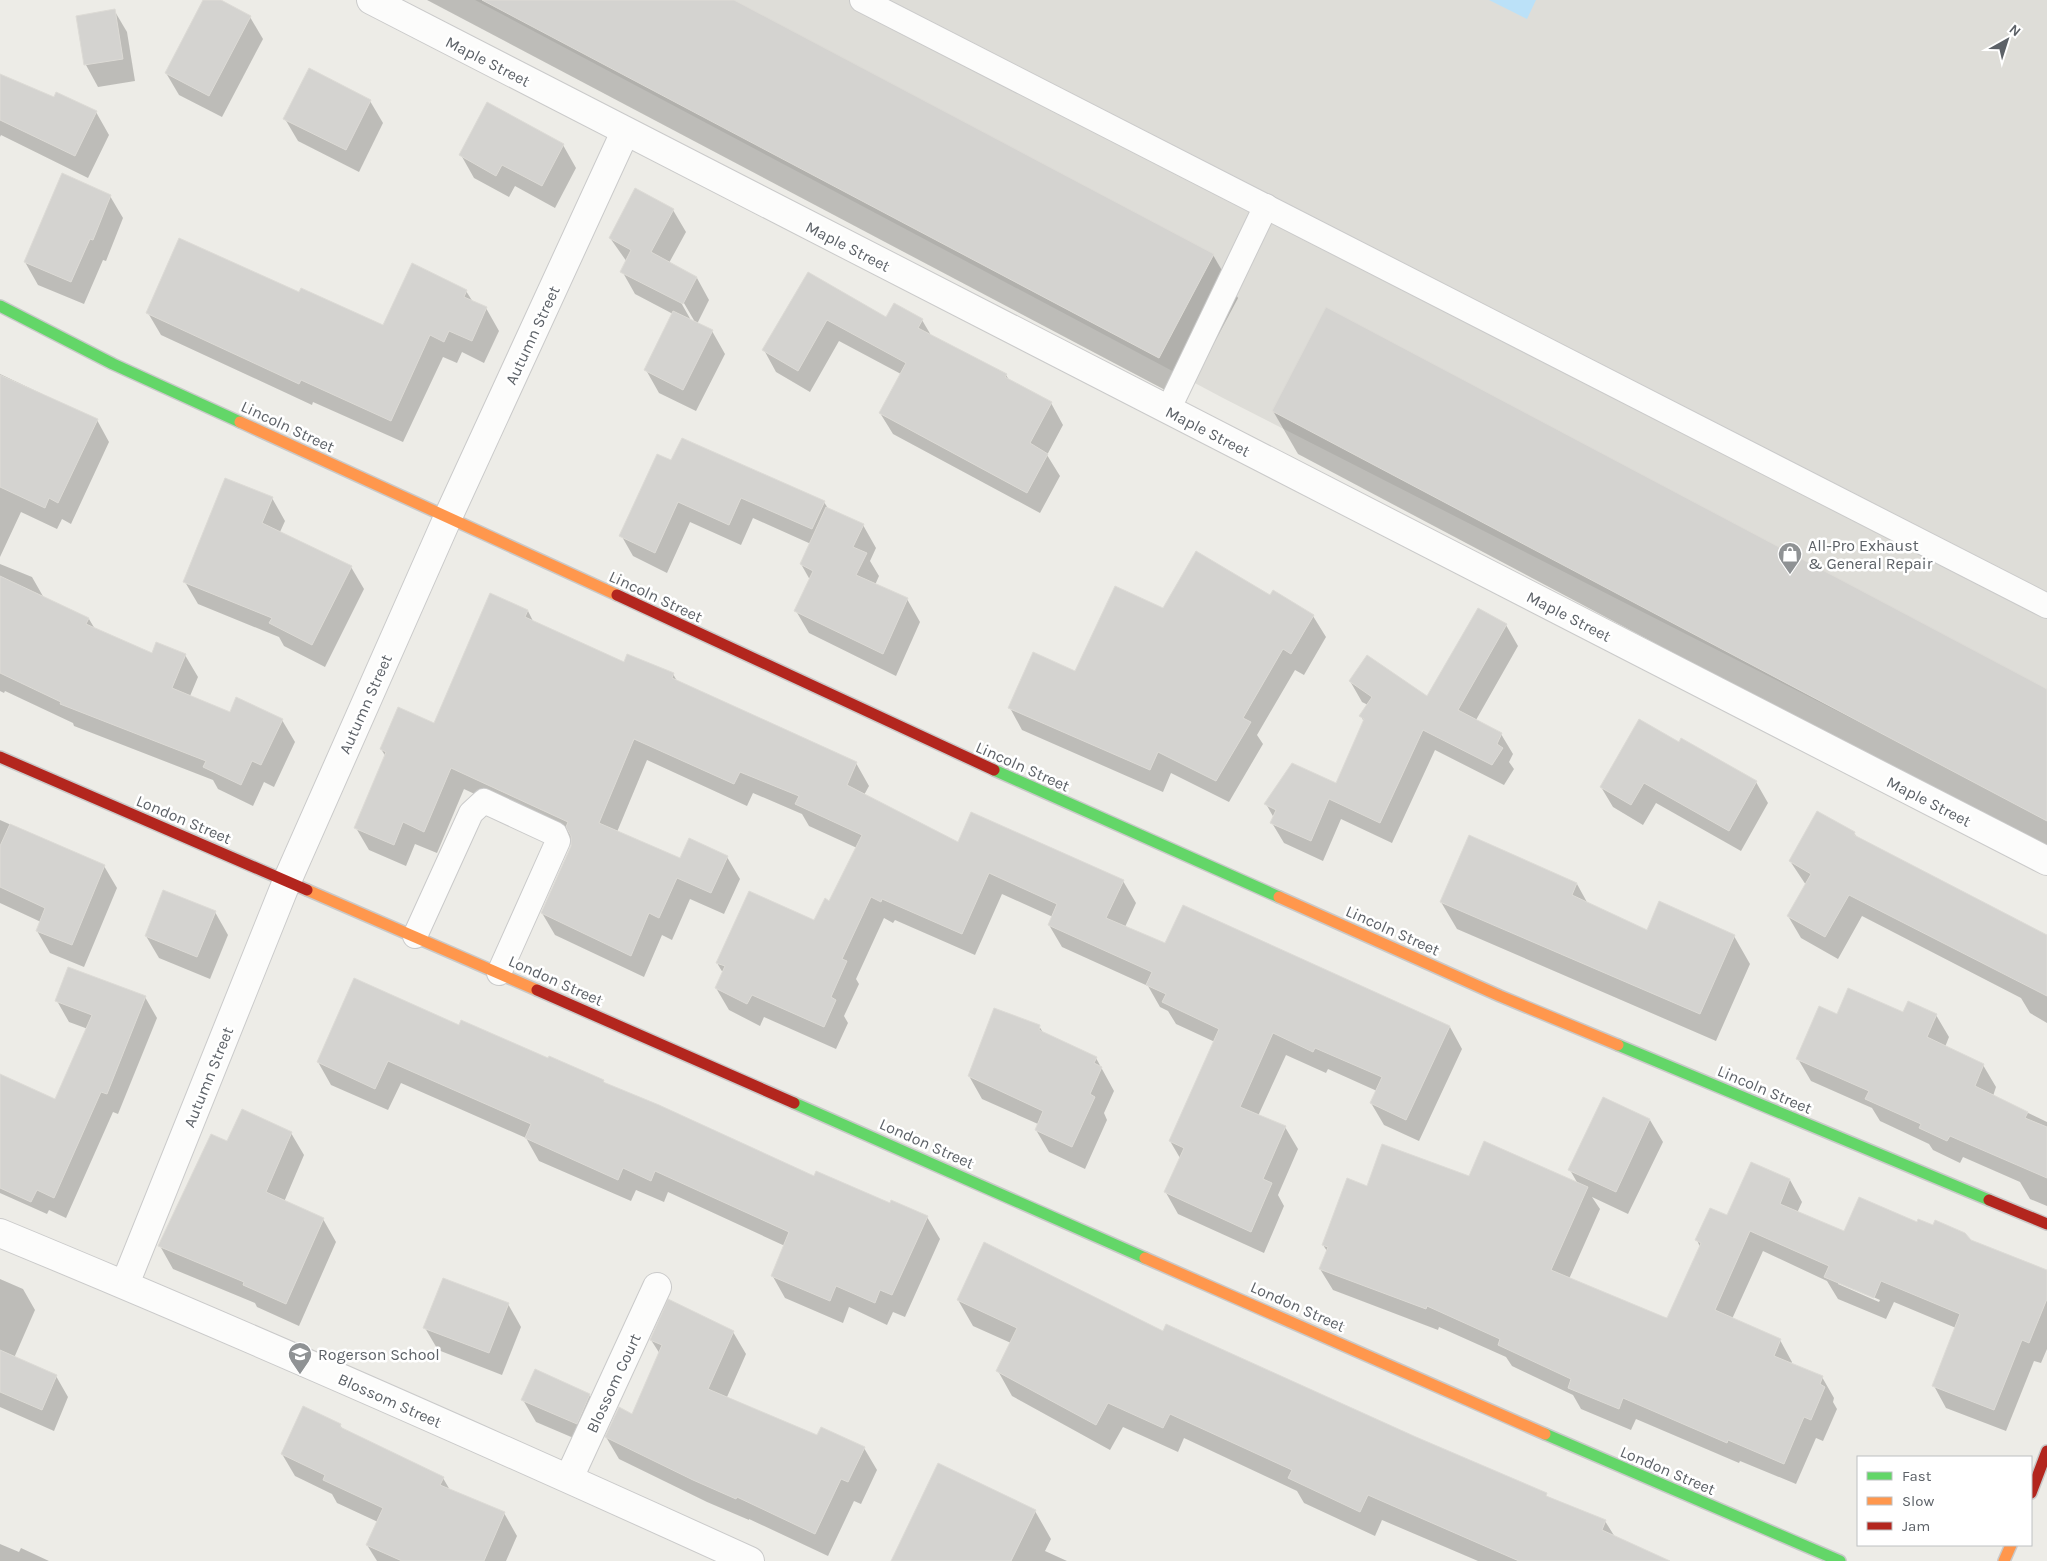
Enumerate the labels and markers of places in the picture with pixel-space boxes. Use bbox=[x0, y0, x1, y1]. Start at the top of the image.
place label: All-Pro Exhaust & General Repair bbox=[1808, 536, 1933, 573]
shop icon: All-Pro Exhaust & General Repair bbox=[1777, 541, 1803, 575]
school or university icon: Rogerson School bbox=[287, 1341, 313, 1375]
place label: Rogerson School bbox=[318, 1345, 440, 1364]

